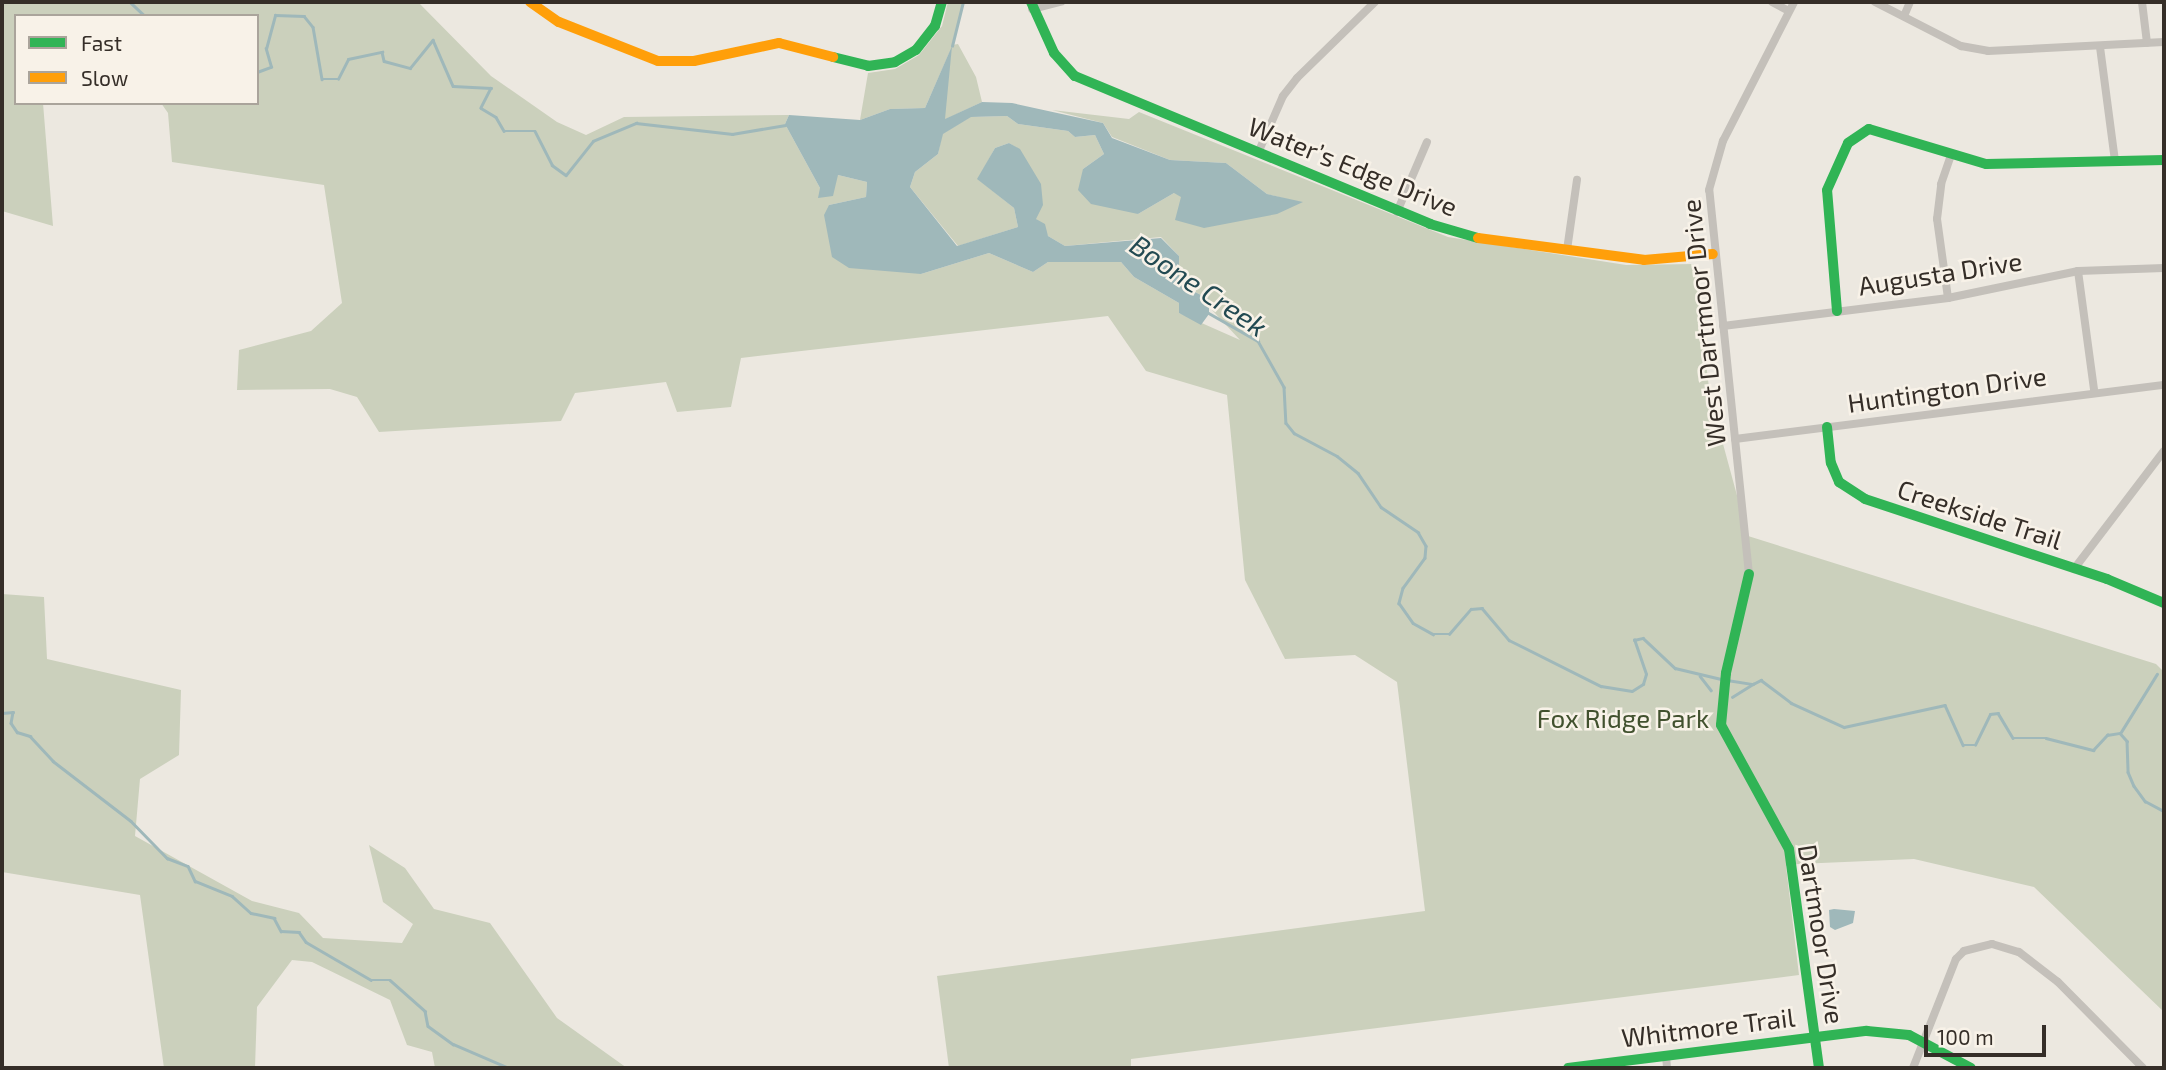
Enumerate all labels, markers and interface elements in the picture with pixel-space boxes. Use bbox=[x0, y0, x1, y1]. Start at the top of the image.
legend bbox=[14, 14, 259, 105]
text: Fast bbox=[81, 30, 122, 55]
text: Slow bbox=[81, 65, 128, 90]
street label: Water’s Edge Drive bbox=[1244, 110, 1462, 222]
street label: West Dartmoor Drive bbox=[1674, 197, 1732, 449]
water label: Boone Creek bbox=[1124, 227, 1274, 343]
street label: Augusta Drive bbox=[1856, 245, 2024, 301]
street label: Huntington Drive bbox=[1846, 360, 2048, 418]
street label: Creekside Trail bbox=[1893, 473, 2067, 555]
park label: Fox Ridge Park bbox=[1537, 702, 1709, 734]
street label: Dartmoor Drive bbox=[1792, 842, 1852, 1026]
street label: Whitmore Trail bbox=[1619, 1001, 1797, 1053]
scale bar bbox=[1928, 1010, 2050, 1054]
text: 100 m bbox=[1937, 1024, 1994, 1049]

